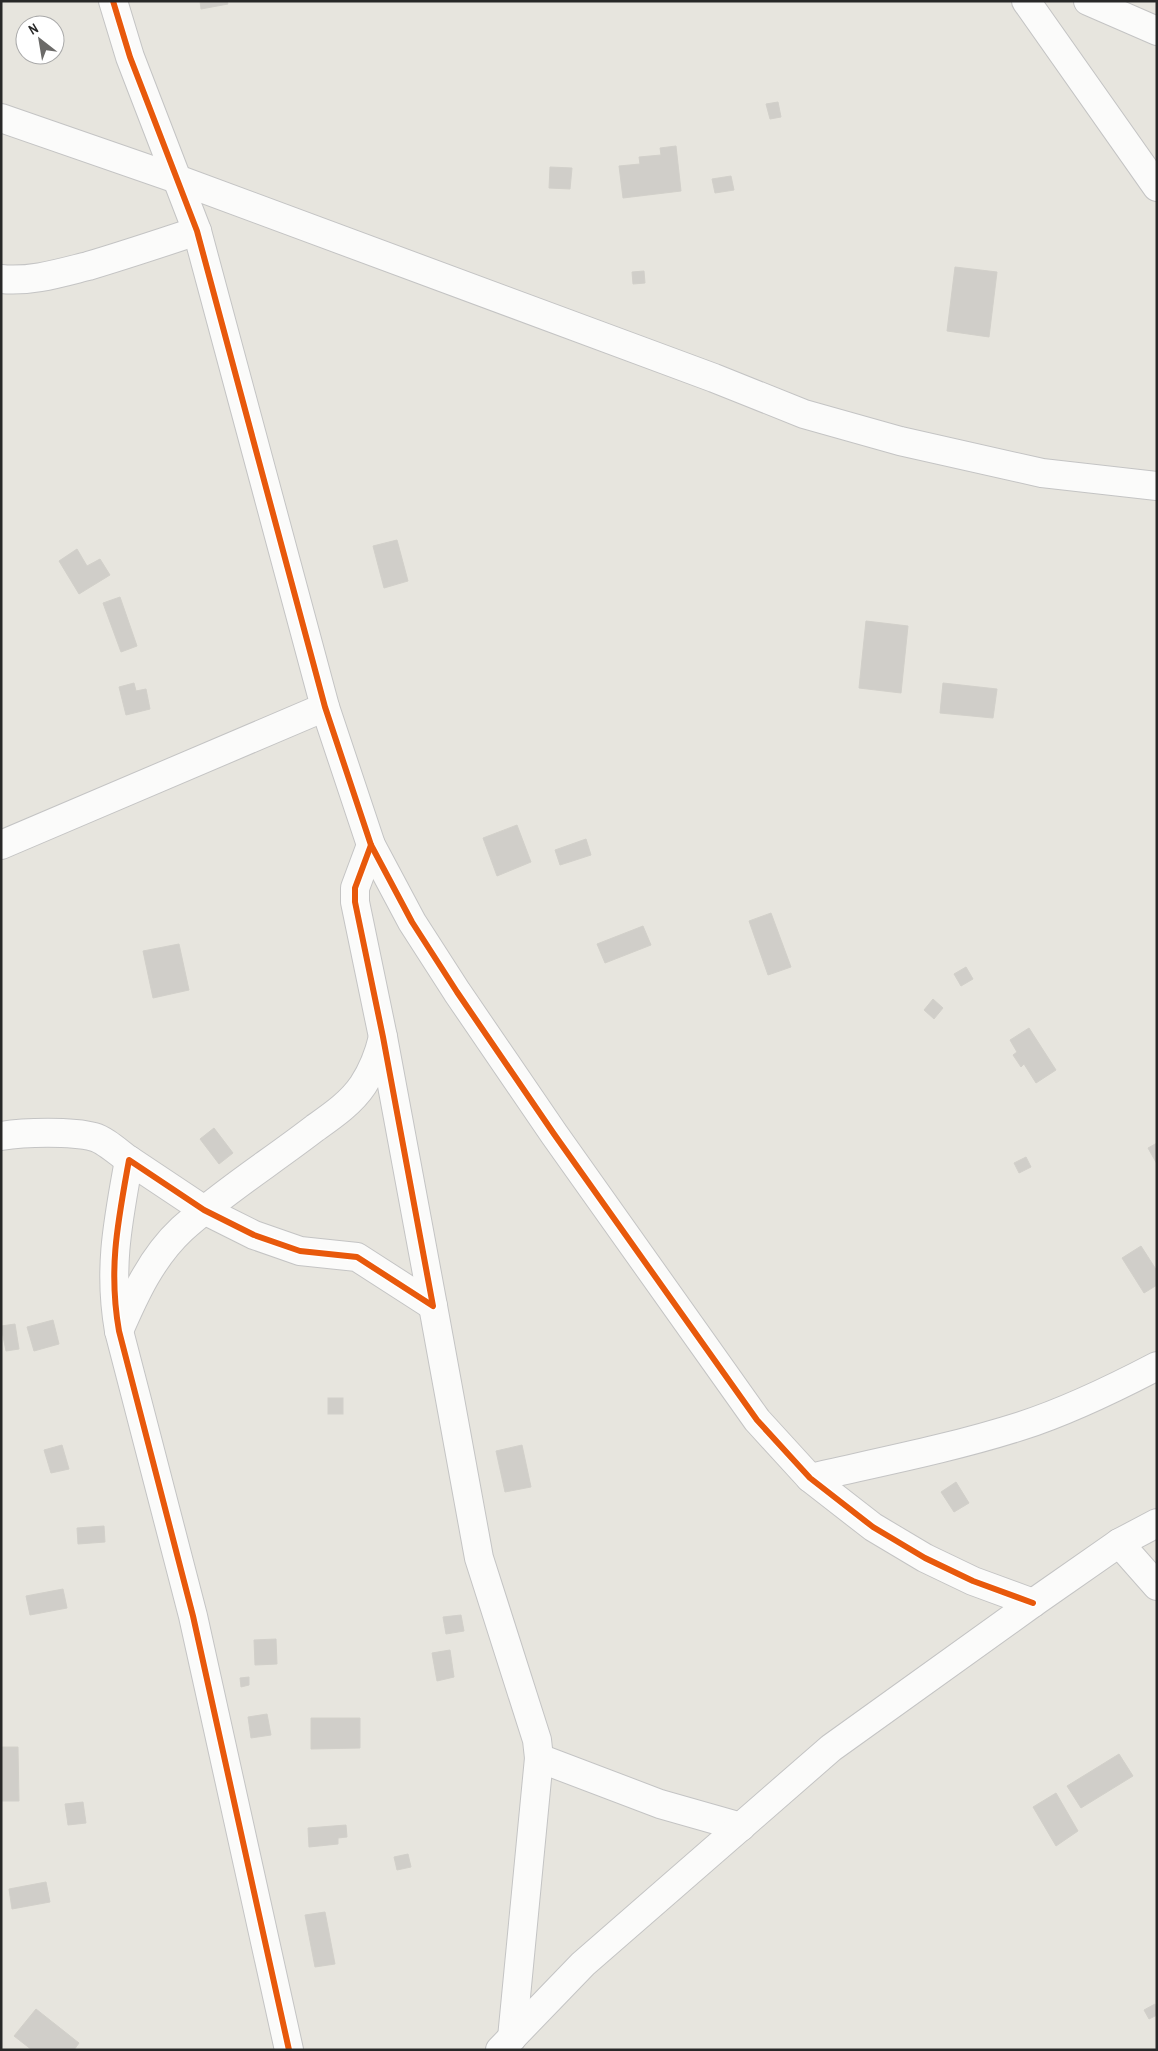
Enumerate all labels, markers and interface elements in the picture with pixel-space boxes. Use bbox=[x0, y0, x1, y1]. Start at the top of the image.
north arrow bbox=[15, 15, 65, 65]
text: N bbox=[25, 19, 41, 39]

